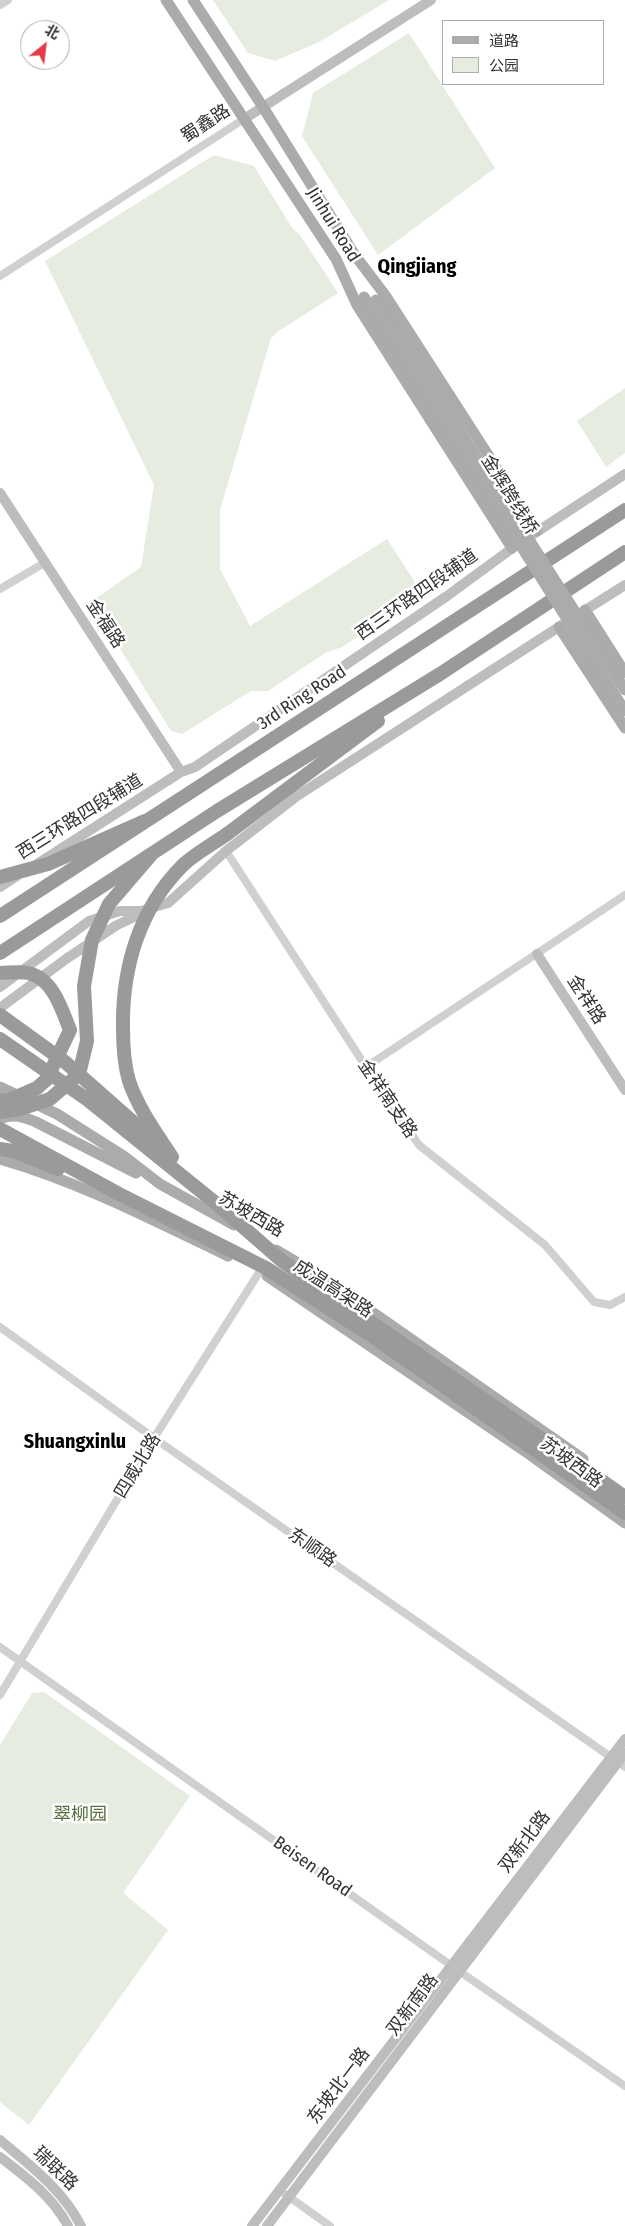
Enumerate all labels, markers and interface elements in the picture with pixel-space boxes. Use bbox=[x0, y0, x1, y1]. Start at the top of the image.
north arrow bbox=[20, 20, 70, 70]
legend bbox=[442, 20, 605, 85]
text: 北 bbox=[42, 21, 62, 43]
text: 道路 bbox=[489, 32, 519, 50]
text: 公园 bbox=[489, 57, 519, 75]
street label: 蜀鑫路 bbox=[177, 100, 235, 148]
street label: Jinhui Road bbox=[302, 184, 364, 266]
district label: Qingjiang bbox=[378, 255, 456, 279]
street label: 金辉跨线桥 bbox=[476, 451, 542, 539]
street label: 西三环路四段辅道 bbox=[352, 545, 482, 645]
street label: 金福路 bbox=[81, 595, 129, 653]
street label: 3rd Ring Road bbox=[254, 661, 350, 735]
street label: 西三环路四段辅道 bbox=[13, 770, 147, 864]
street label: 金祥路 bbox=[562, 971, 610, 1029]
street label: 金祥南支路 bbox=[353, 1056, 421, 1142]
street label: 苏坡西路 bbox=[214, 1188, 288, 1242]
street label: 成温高架路 bbox=[289, 1255, 377, 1323]
district label: Shuangxinlu bbox=[24, 1430, 126, 1454]
street label: 四威北路 bbox=[110, 1430, 166, 1502]
street label: 苏坡西路 bbox=[536, 1433, 606, 1493]
street label: 东顺路 bbox=[284, 1524, 340, 1572]
park label: 翠柳园 bbox=[53, 1804, 107, 1826]
street label: 双新北路 bbox=[495, 1807, 555, 1877]
street label: Beisen Road bbox=[269, 1832, 355, 1902]
street label: 双新南路 bbox=[383, 1970, 443, 2040]
street label: 东坡北一路 bbox=[303, 2044, 375, 2128]
street label: 瑞联路 bbox=[28, 2142, 82, 2196]

